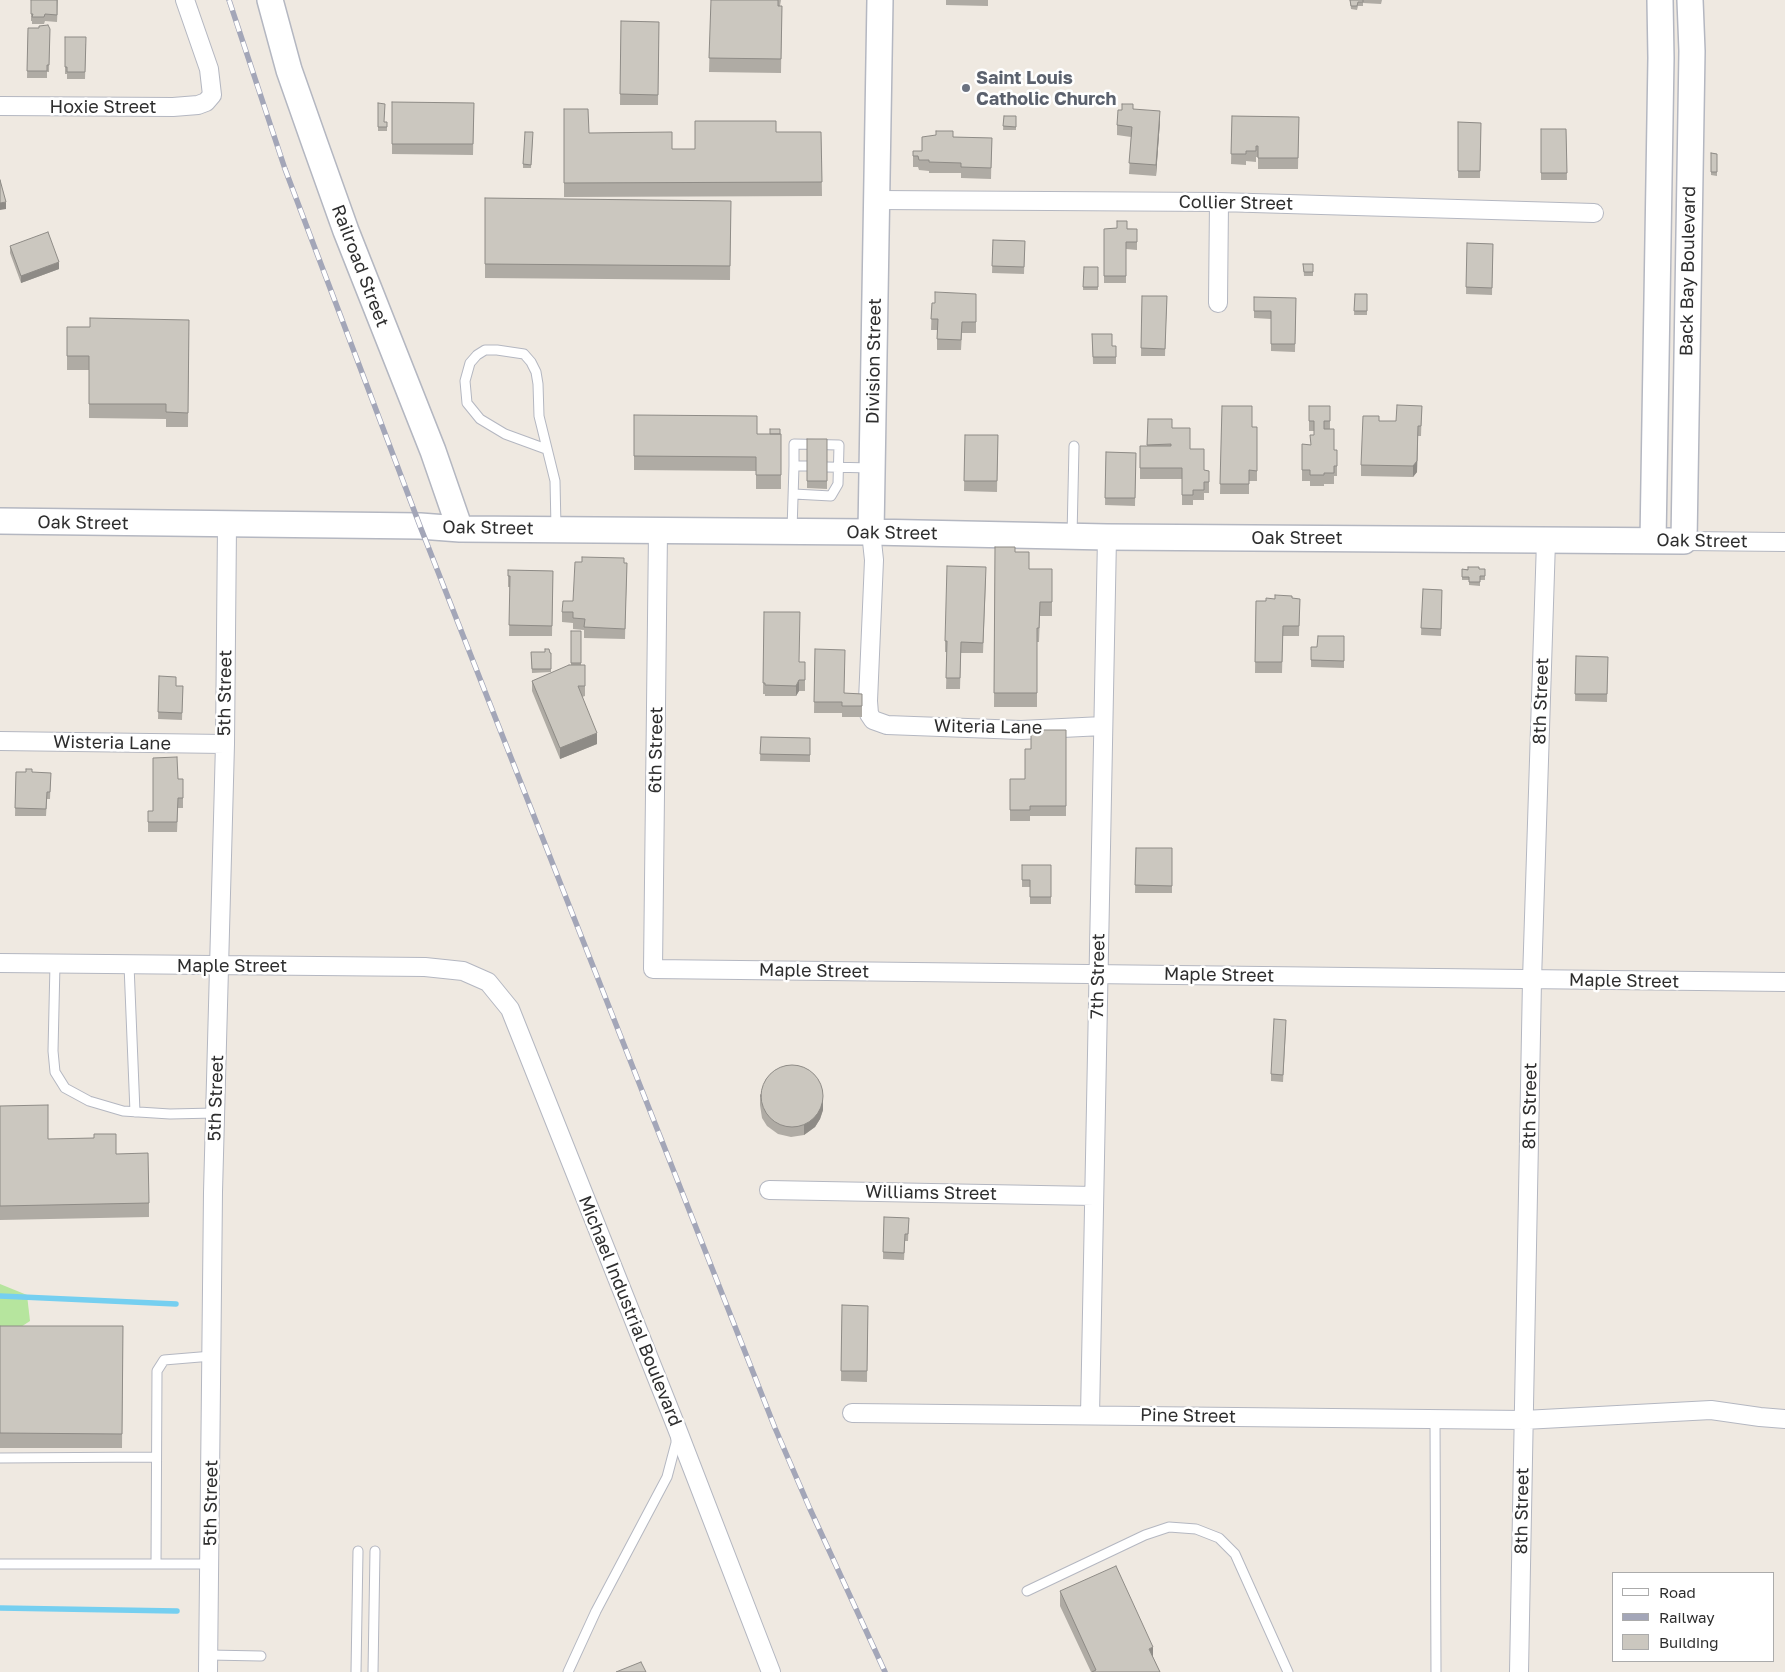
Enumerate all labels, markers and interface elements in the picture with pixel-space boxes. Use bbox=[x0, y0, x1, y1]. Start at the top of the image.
place label: Saint Louis Catholic Church bbox=[976, 67, 1116, 110]
marker: Saint Louis Catholic Church bbox=[960, 82, 972, 94]
street label: Hoxie Street bbox=[49, 96, 157, 118]
street label: Back Bay Boulevard bbox=[1676, 186, 1700, 356]
street label: Collier Street bbox=[1179, 191, 1293, 215]
street label: Railroad Street bbox=[327, 202, 393, 330]
street label: Division Street bbox=[862, 298, 886, 424]
street label: Oak Street bbox=[37, 511, 129, 535]
street label: Oak Street bbox=[442, 516, 534, 540]
street label: Oak Street bbox=[846, 521, 938, 545]
street label: Oak Street bbox=[1251, 527, 1343, 549]
street label: Oak Street bbox=[1656, 529, 1748, 553]
street label: 5th Street bbox=[213, 650, 237, 736]
street label: 8th Street bbox=[1529, 657, 1553, 745]
street label: 6th Street bbox=[644, 706, 668, 794]
street label: Witeria Lane bbox=[934, 715, 1042, 739]
street label: Wisteria Lane bbox=[53, 731, 171, 755]
street label: 7th Street bbox=[1086, 933, 1110, 1019]
street label: Maple Street bbox=[177, 955, 287, 977]
street label: Maple Street bbox=[759, 959, 869, 983]
street label: Maple Street bbox=[1164, 963, 1274, 987]
street label: Maple Street bbox=[1569, 969, 1679, 993]
street label: 5th Street bbox=[204, 1054, 228, 1142]
street label: 8th Street bbox=[1518, 1062, 1542, 1150]
street label: Williams Street bbox=[865, 1181, 997, 1205]
street label: Michael Industrial Boulevard bbox=[574, 1193, 686, 1429]
street label: Pine Street bbox=[1140, 1404, 1236, 1428]
street label: 5th Street bbox=[199, 1460, 223, 1546]
street label: 8th Street bbox=[1510, 1467, 1534, 1555]
legend bbox=[1612, 1572, 1775, 1662]
text: Road bbox=[1659, 1583, 1696, 1601]
text: Railway bbox=[1659, 1608, 1715, 1626]
text: Building bbox=[1659, 1633, 1719, 1651]

